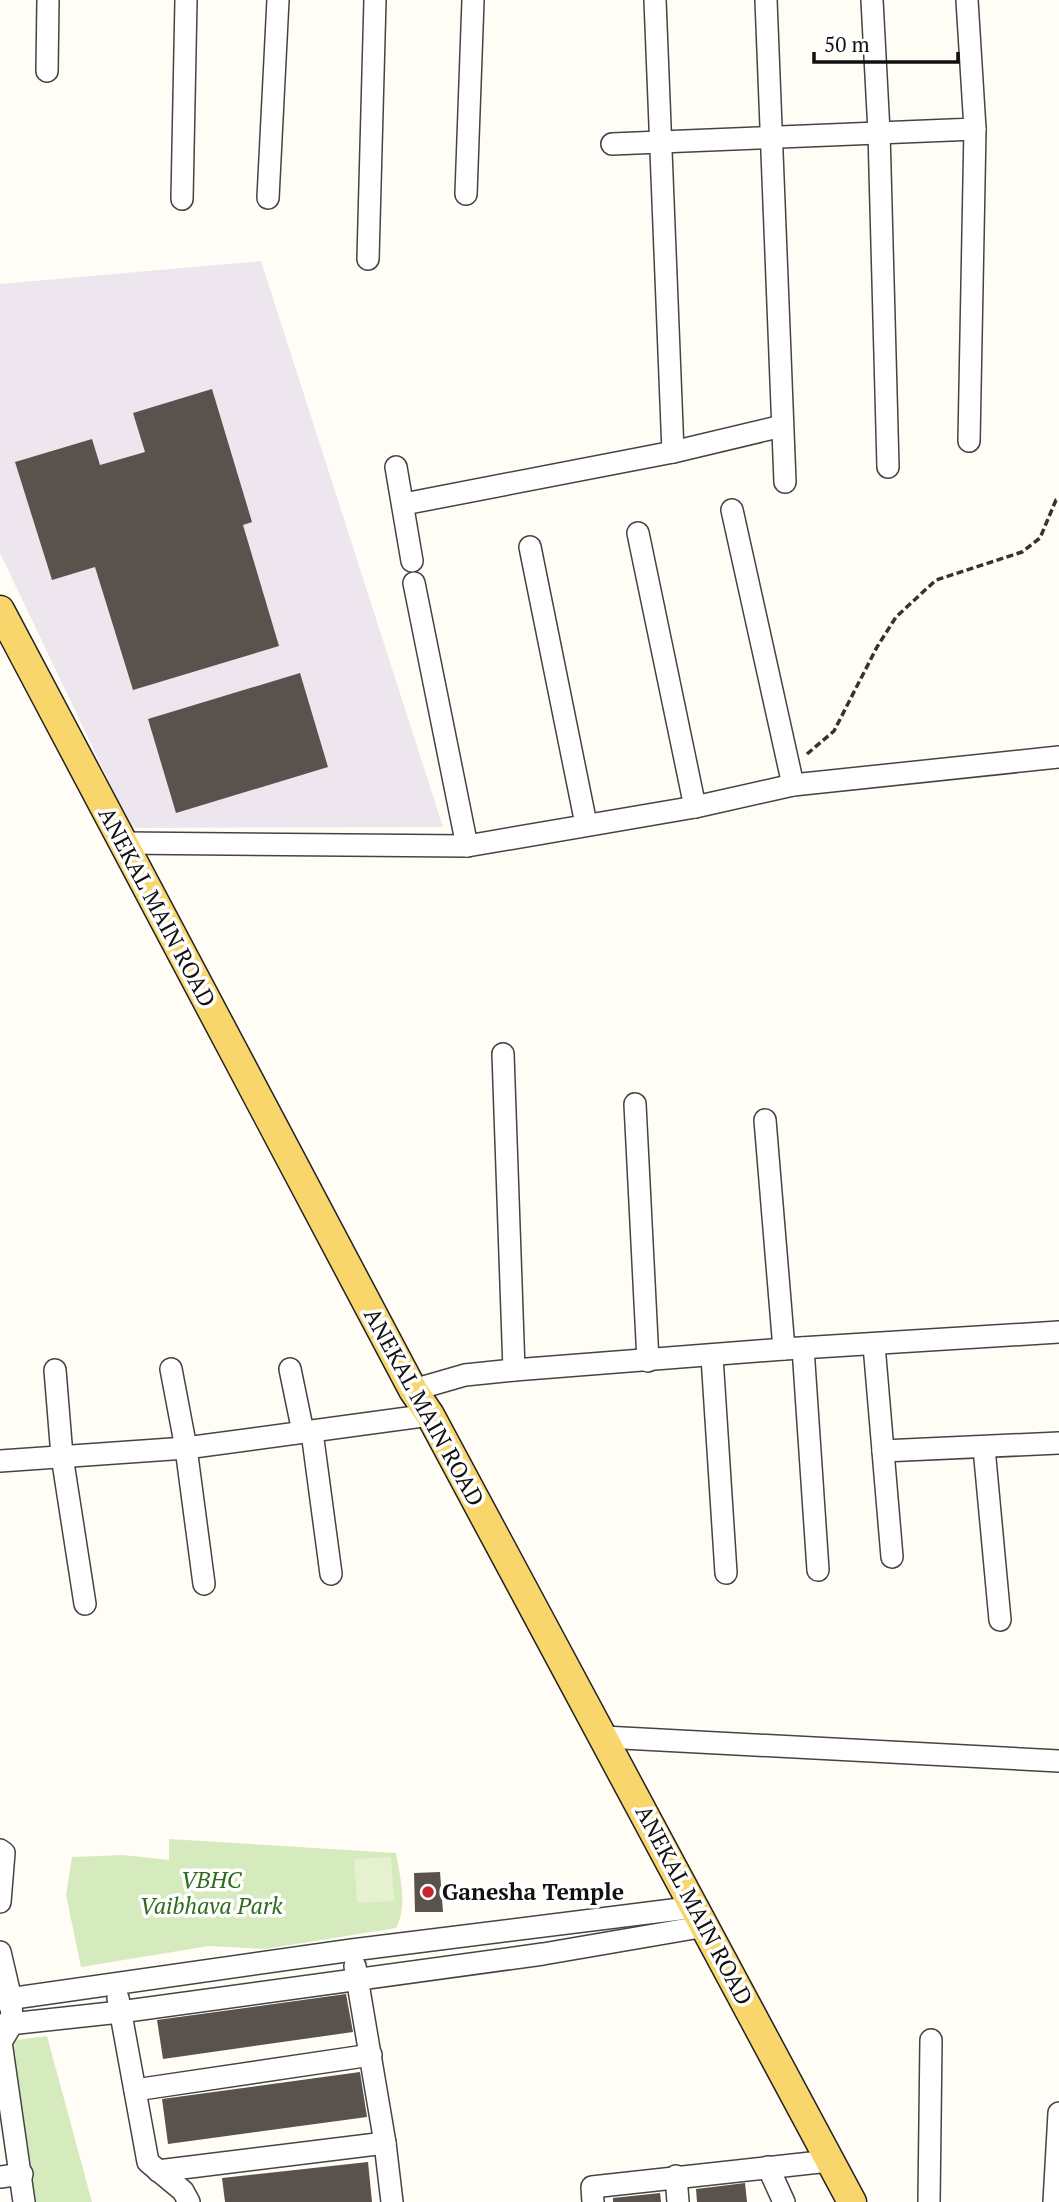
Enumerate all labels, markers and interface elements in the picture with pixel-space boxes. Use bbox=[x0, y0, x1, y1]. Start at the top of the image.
scale bar bbox=[814, 21, 958, 65]
text: 50 m bbox=[824, 30, 870, 58]
street label: ANEKAL MAIN ROAD bbox=[92, 801, 223, 1012]
street label: ANEKAL MAIN ROAD bbox=[357, 1302, 492, 1511]
street label: ANEKAL MAIN ROAD bbox=[629, 1799, 760, 2010]
park label: VBHC Vaibhava Park bbox=[139, 1864, 284, 1921]
place label: Ganesha Temple bbox=[442, 1876, 624, 1907]
marker: Ganesha Temple bbox=[420, 1884, 436, 1900]

